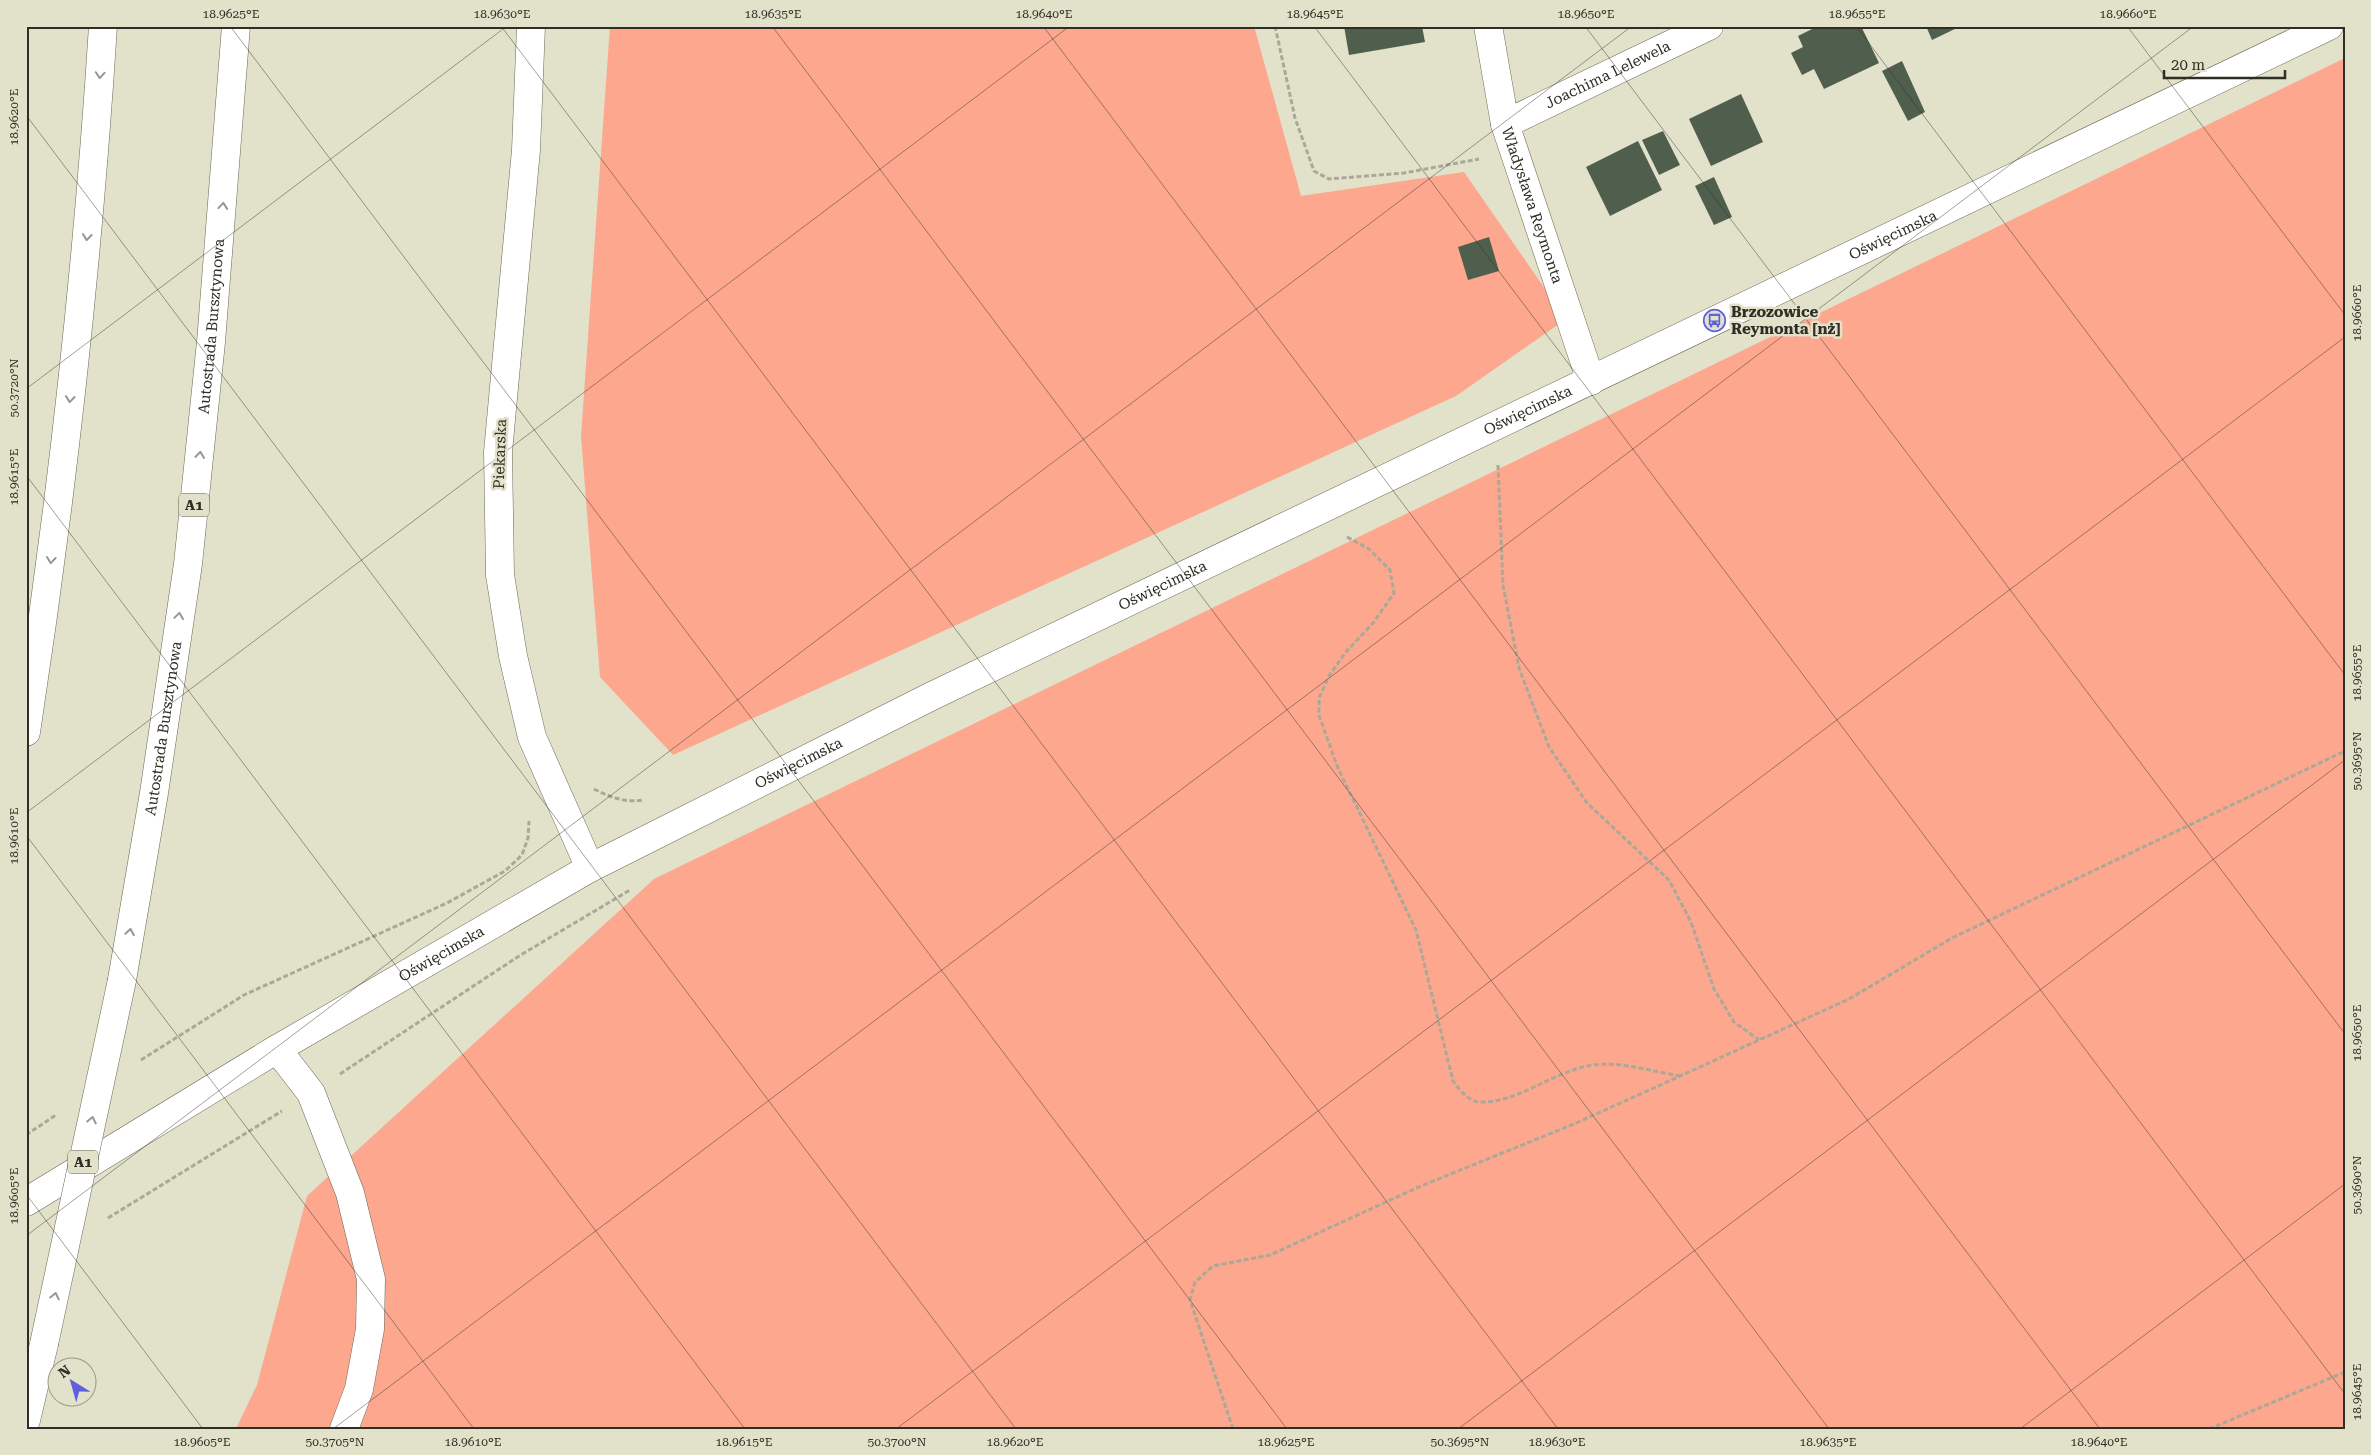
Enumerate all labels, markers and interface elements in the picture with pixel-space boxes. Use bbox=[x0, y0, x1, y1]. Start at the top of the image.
text: 18.9625°E bbox=[203, 7, 259, 21]
text: 18.9630°E bbox=[474, 7, 530, 21]
text: 18.9635°E bbox=[745, 7, 801, 21]
text: 18.9640°E bbox=[1016, 7, 1072, 21]
text: 18.9645°E bbox=[1287, 7, 1343, 21]
text: 18.9650°E bbox=[1558, 7, 1614, 21]
text: 18.9655°E bbox=[1829, 7, 1885, 21]
text: 18.9660°E bbox=[2100, 7, 2156, 21]
street label: Joachima Lelewela bbox=[1542, 37, 1673, 112]
scale bar bbox=[2164, 48, 2285, 80]
text: 20 m bbox=[2171, 56, 2206, 74]
one-way arrow bbox=[94, 71, 105, 79]
text: 18.9620°E bbox=[7, 89, 21, 145]
street label: Władysława Reymonta bbox=[1498, 125, 1567, 286]
one-way arrow bbox=[217, 201, 228, 209]
street label: Oświęcimska bbox=[1846, 206, 1940, 264]
one-way arrow bbox=[81, 233, 92, 241]
street label: Autostrada Bursztynowa bbox=[195, 238, 228, 415]
text: 18.9660°E bbox=[2350, 285, 2364, 341]
place label: Brzozowice Reymonta [nż] bbox=[1731, 303, 1841, 338]
bus stop icon: Brzozowice Reymonta [nż] bbox=[1703, 309, 1727, 333]
text: 50.3720°N bbox=[7, 358, 21, 417]
street label: Oświęcimska bbox=[1481, 382, 1575, 439]
one-way arrow bbox=[65, 395, 76, 403]
street label: Piekarska bbox=[490, 419, 510, 489]
text: 18.9615°E bbox=[7, 449, 21, 505]
one-way arrow bbox=[194, 450, 205, 458]
road number: A1 bbox=[179, 494, 209, 516]
one-way arrow bbox=[46, 556, 57, 564]
street label: Oświęcimska bbox=[1116, 557, 1210, 614]
one-way arrow bbox=[173, 611, 183, 620]
street label: Autostrada Bursztynowa bbox=[141, 640, 185, 817]
text: 18.9655°E bbox=[2350, 645, 2364, 701]
text: 50.3695°N bbox=[2350, 731, 2364, 790]
street label: Oświęcimska bbox=[752, 734, 845, 793]
text: 18.9610°E bbox=[7, 808, 21, 864]
street label: Oświęcimska bbox=[396, 922, 487, 986]
one-way arrow bbox=[125, 928, 135, 936]
text: 18.9650°E bbox=[2350, 1005, 2364, 1061]
one-way arrow bbox=[86, 1116, 97, 1124]
road number: A1 bbox=[68, 1150, 98, 1174]
text: 50.3690°N bbox=[2350, 1155, 2364, 1214]
text: 18.9605°E bbox=[7, 1168, 21, 1224]
one-way arrow bbox=[49, 1292, 60, 1301]
north arrow bbox=[48, 1358, 98, 1408]
text: N bbox=[55, 1362, 73, 1381]
text: 18.9645°E bbox=[2350, 1364, 2364, 1420]
text: 18.9605°E bbox=[174, 1435, 230, 1449]
text: 50.3705°N bbox=[306, 1435, 365, 1449]
text: 18.9610°E bbox=[445, 1435, 501, 1449]
text: 18.9615°E bbox=[716, 1435, 772, 1449]
text: 50.3700°N bbox=[868, 1435, 927, 1449]
text: 18.9620°E bbox=[987, 1435, 1043, 1449]
text: 18.9625°E bbox=[1258, 1435, 1314, 1449]
text: 50.3695°N bbox=[1431, 1435, 1490, 1449]
text: 18.9630°E bbox=[1529, 1435, 1585, 1449]
text: 18.9635°E bbox=[1800, 1435, 1856, 1449]
text: 18.9640°E bbox=[2071, 1435, 2127, 1449]

